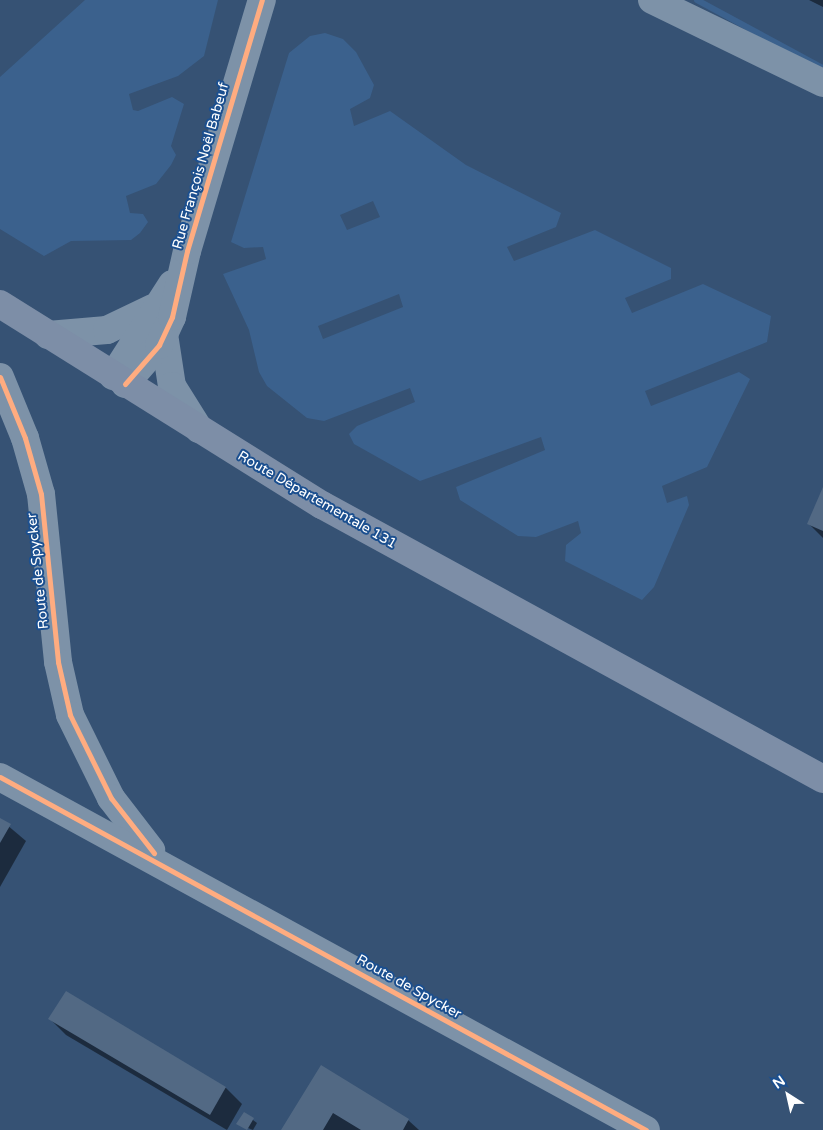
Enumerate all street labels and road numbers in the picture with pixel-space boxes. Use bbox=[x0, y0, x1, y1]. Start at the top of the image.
street label: Rue François Noël Babeuf bbox=[169, 81, 233, 251]
street label: Route Départementale 131 bbox=[234, 447, 400, 553]
street label: Route de Spycker bbox=[24, 512, 52, 630]
street label: Route de Spycker bbox=[354, 951, 464, 1023]

